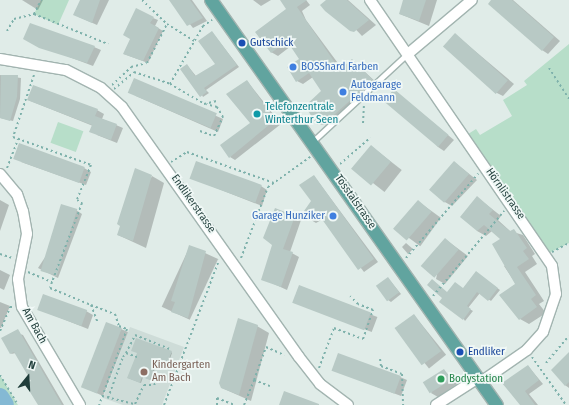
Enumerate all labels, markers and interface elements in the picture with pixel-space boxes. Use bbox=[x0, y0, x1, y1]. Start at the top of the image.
place label: Gutschick bbox=[250, 36, 293, 50]
marker: Gutschick bbox=[237, 38, 247, 48]
place label: BOSShard Farben bbox=[301, 60, 378, 74]
marker: BOSShard Farben bbox=[288, 62, 298, 72]
place label: Autogarage Feldmann bbox=[351, 79, 401, 105]
marker: Autogarage Feldmann bbox=[338, 87, 348, 97]
place label: Telefonzentrale Winterthur Seen bbox=[265, 101, 338, 127]
marker: Telefonzentrale Winterthur Seen bbox=[252, 109, 262, 119]
street label: Hörnlistrasse bbox=[483, 166, 527, 222]
street label: Endlikerstrasse bbox=[168, 172, 218, 236]
street label: Tösstalstrasse bbox=[332, 172, 378, 232]
place label: Garage Hunziker bbox=[252, 209, 325, 223]
marker: Garage Hunziker bbox=[328, 211, 338, 221]
street label: Am Bach bbox=[19, 306, 49, 346]
place label: Endliker bbox=[468, 345, 505, 359]
marker: Endliker bbox=[455, 347, 465, 357]
north arrow bbox=[8, 357, 48, 397]
text: N bbox=[27, 358, 37, 372]
place label: Kindergarten Am Bach bbox=[152, 359, 210, 385]
marker: Kindergarten Am Bach bbox=[139, 367, 149, 377]
place label: Bodystation bbox=[449, 372, 503, 386]
marker: Bodystation bbox=[436, 374, 446, 384]

